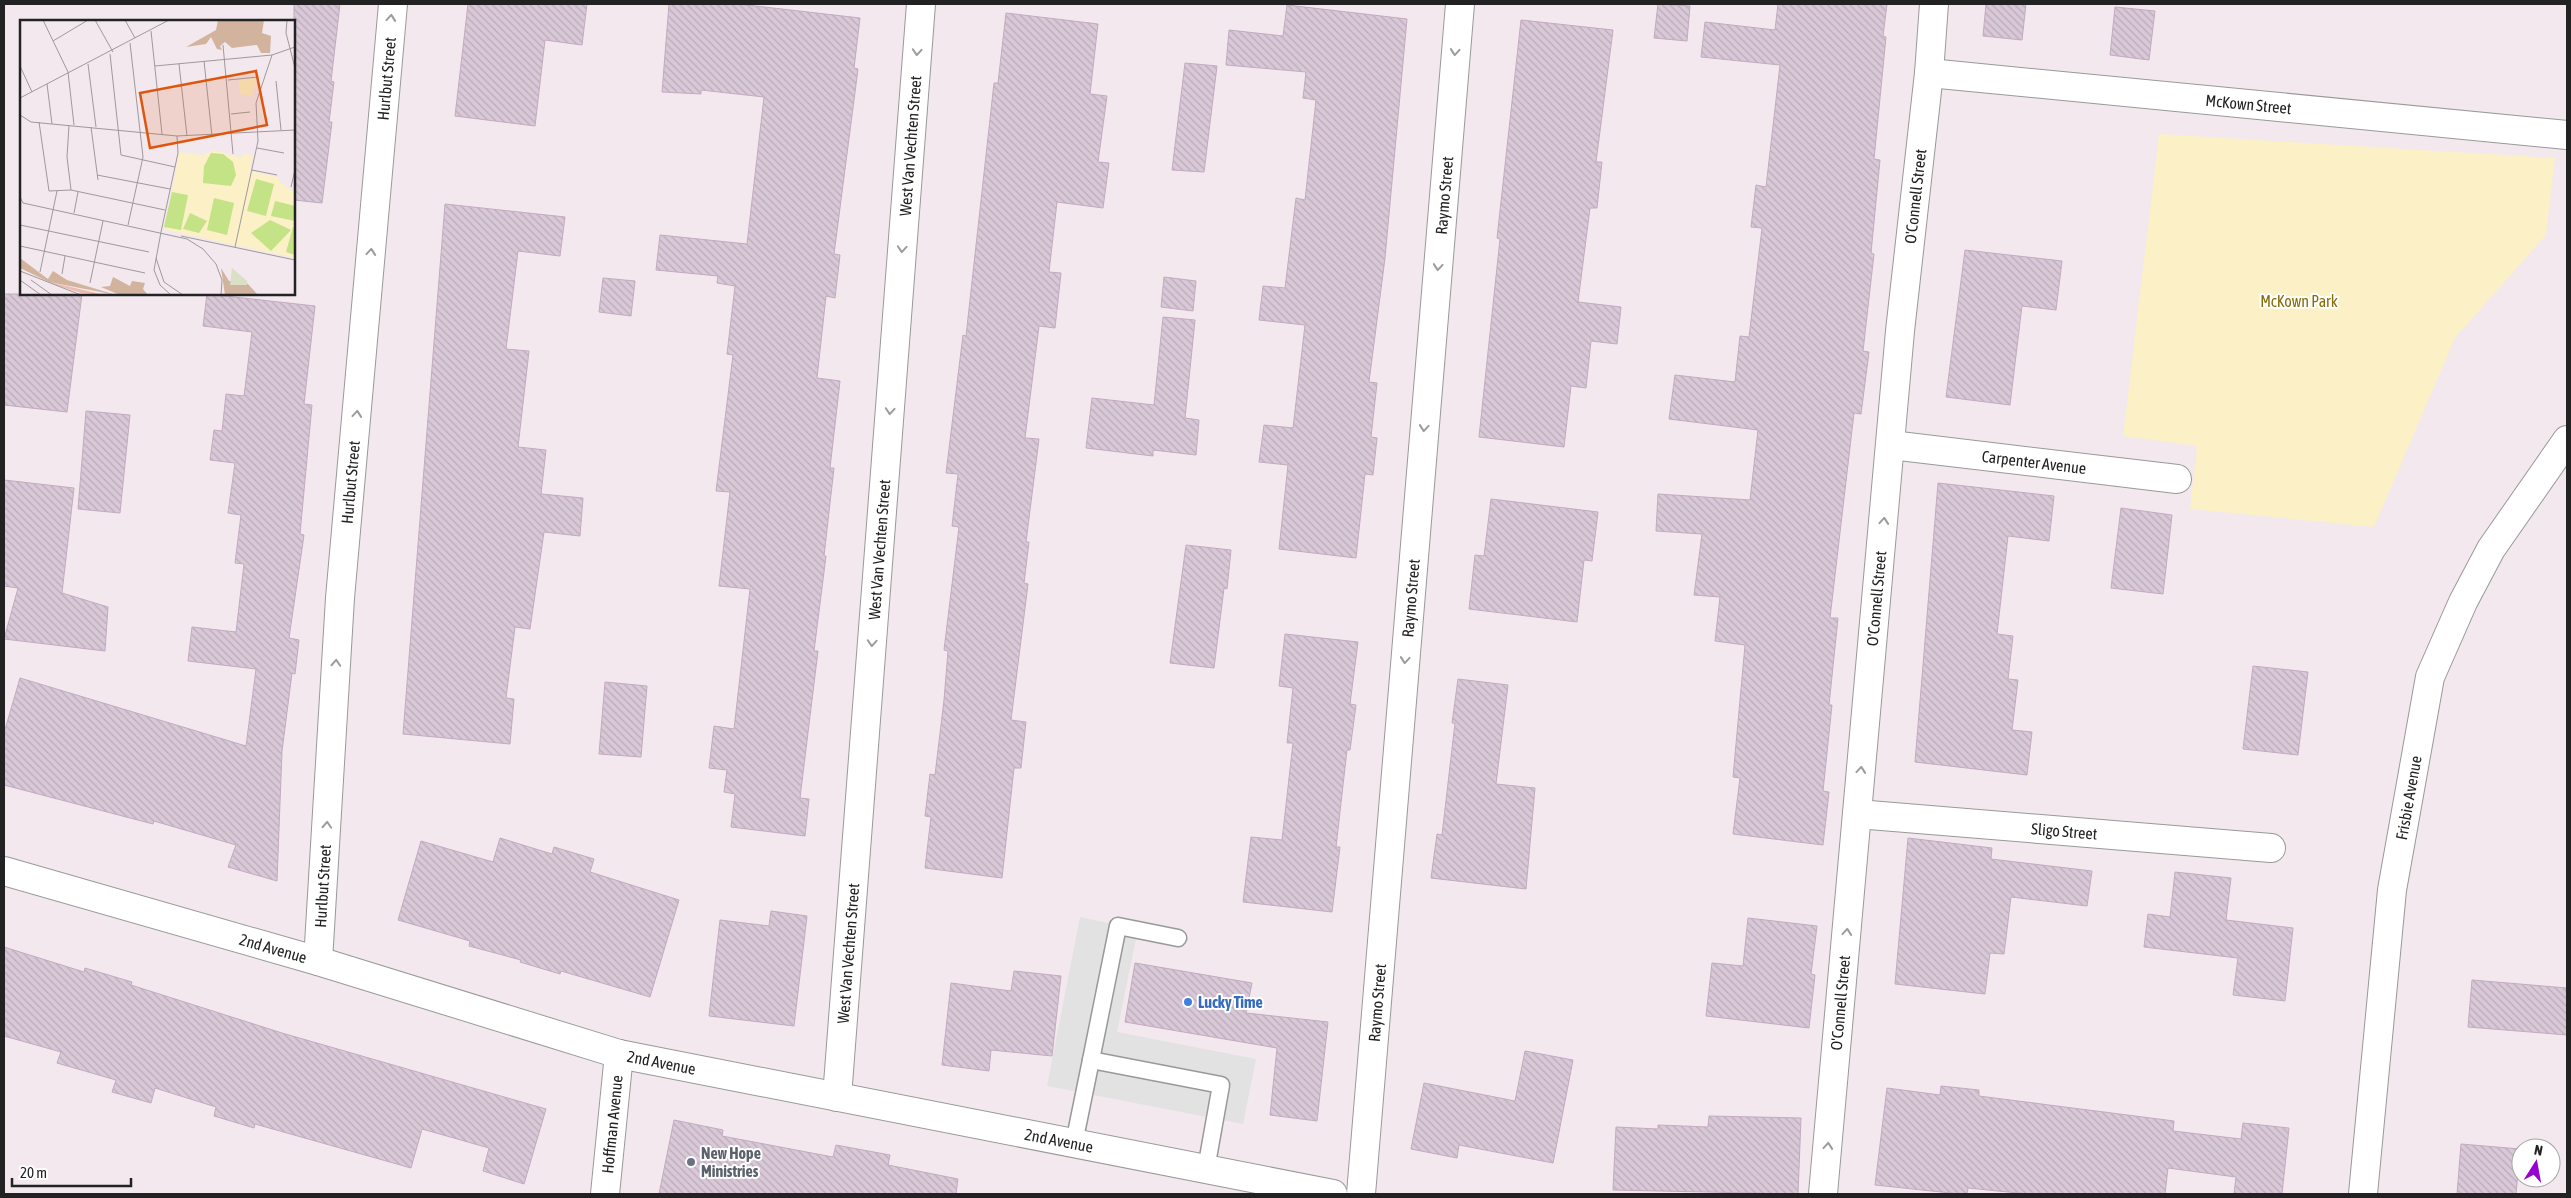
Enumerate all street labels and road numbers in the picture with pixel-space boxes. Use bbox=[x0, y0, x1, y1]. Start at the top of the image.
street label: Hurlbut Street bbox=[374, 36, 399, 121]
street label: West Van Vechten Street bbox=[896, 75, 924, 217]
street label: McKown Street bbox=[2205, 91, 2293, 117]
street label: O'Connell Street bbox=[1901, 148, 1929, 245]
street label: Raymo Street bbox=[1432, 155, 1456, 235]
street label: Hurlbut Street bbox=[338, 439, 363, 524]
street label: Carpenter Avenue bbox=[1981, 447, 2087, 477]
street label: West Van Vechten Street bbox=[865, 478, 893, 620]
street label: O'Connell Street bbox=[1863, 550, 1889, 647]
street label: Raymo Street bbox=[1398, 558, 1423, 638]
street label: Frisbie Avenue bbox=[2392, 754, 2425, 841]
street label: Sligo Street bbox=[2031, 819, 2098, 843]
street label: Hurlbut Street bbox=[311, 844, 334, 928]
street label: West Van Vechten Street bbox=[834, 882, 862, 1024]
street label: 2nd Avenue bbox=[237, 930, 309, 966]
street label: O'Connell Street bbox=[1827, 954, 1853, 1051]
street label: Raymo Street bbox=[1365, 962, 1389, 1043]
street label: 2nd Avenue bbox=[626, 1047, 697, 1078]
street label: Hoffman Avenue bbox=[598, 1074, 626, 1174]
street label: 2nd Avenue bbox=[1023, 1125, 1095, 1156]

